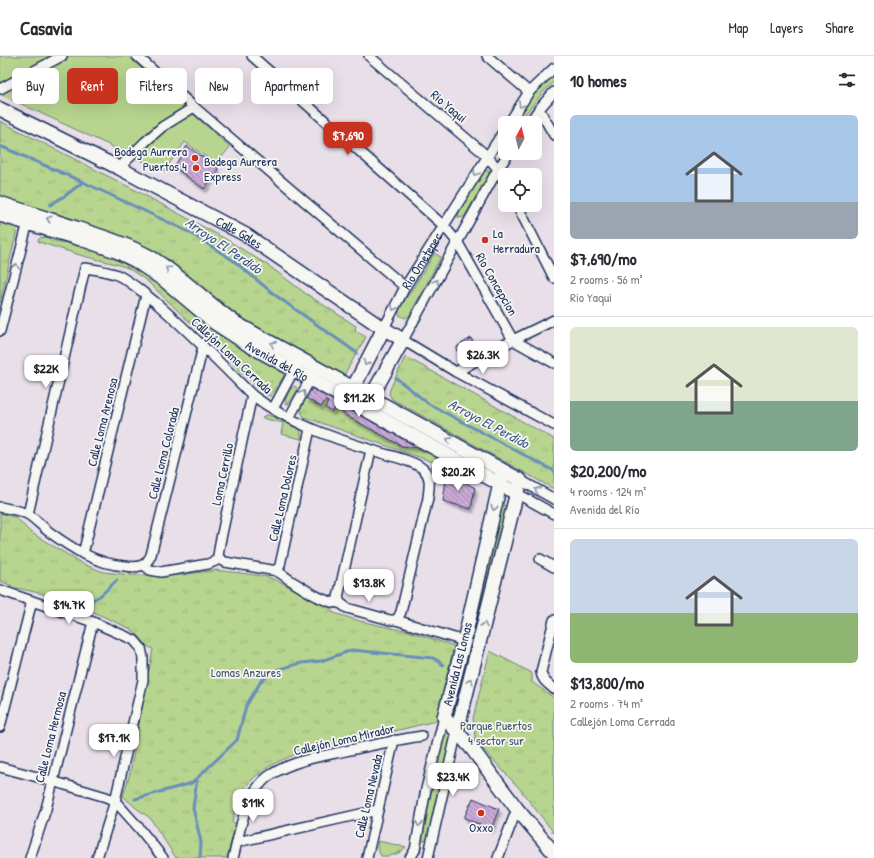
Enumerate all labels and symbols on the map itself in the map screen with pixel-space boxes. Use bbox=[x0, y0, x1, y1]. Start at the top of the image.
street label: Rio Yaqui bbox=[427, 86, 471, 126]
one-way arrow bbox=[518, 101, 526, 108]
north arrow bbox=[498, 116, 542, 160]
pin: $7,690 bbox=[315, 122, 381, 156]
place label: Bodega Aurrera Puertos 4 bbox=[114, 142, 187, 175]
place label: Bodega Aurrera Express bbox=[204, 152, 277, 185]
marker: Bodega Aurrera Puertos 4 bbox=[190, 153, 200, 163]
marker: Bodega Aurrera Express bbox=[191, 163, 201, 173]
one-way arrow bbox=[474, 169, 481, 176]
water label: Arroyo El Perdido bbox=[181, 212, 267, 279]
street label: Calle Gales bbox=[213, 212, 266, 253]
one-way arrow bbox=[46, 215, 53, 224]
place label: La Herradura bbox=[493, 224, 540, 257]
street label: Rio Ometepec bbox=[397, 229, 446, 293]
marker: La Herradura bbox=[480, 235, 490, 245]
street label: Rio Concepcion bbox=[472, 249, 522, 319]
one-way arrow bbox=[11, 263, 20, 270]
one-way arrow bbox=[165, 266, 172, 274]
one-way arrow bbox=[431, 279, 438, 286]
one-way arrow bbox=[391, 304, 399, 311]
street label: Callejón Loma Cerrada bbox=[188, 313, 276, 397]
street label: Avenida del Río bbox=[242, 336, 312, 385]
pin: $26.3K bbox=[450, 341, 516, 375]
one-way arrow bbox=[270, 342, 278, 349]
pin: $22K bbox=[22, 355, 70, 389]
one-way arrow bbox=[363, 359, 371, 366]
street label: Calle Loma Arenosa bbox=[82, 376, 122, 468]
pin: $11.2K bbox=[326, 384, 392, 418]
one-way arrow bbox=[298, 390, 305, 398]
water label: Arroyo El Perdido bbox=[445, 394, 534, 454]
street label: Calle Loma Colorada bbox=[143, 405, 183, 501]
one-way arrow bbox=[446, 438, 453, 445]
street label: Loma Cerrillo bbox=[207, 441, 237, 507]
street label: Calle Loma Dolores bbox=[263, 453, 301, 543]
pin: $20.2K bbox=[425, 458, 491, 492]
one-way arrow bbox=[534, 487, 541, 494]
one-way arrow bbox=[490, 504, 499, 511]
pin: $13.8K bbox=[336, 569, 402, 603]
pin: $14.7K bbox=[36, 591, 102, 625]
street label: Avenida Las Lomas bbox=[438, 620, 476, 708]
one-way arrow bbox=[479, 622, 488, 629]
park label: Lomas Anzures bbox=[211, 663, 281, 681]
one-way arrow bbox=[465, 678, 474, 685]
street label: Calle Loma Hermosa bbox=[30, 689, 70, 785]
park label: Parque Puertos 4 sector sur bbox=[460, 716, 532, 749]
street label: Callejón Loma Mirador bbox=[292, 719, 396, 759]
pin: $17.1K bbox=[81, 724, 147, 758]
street label: Calle Loma Nevada bbox=[350, 752, 386, 840]
pin: $23.4K bbox=[420, 763, 486, 797]
pin: $11K bbox=[229, 789, 277, 823]
marker: Oxxo bbox=[476, 808, 486, 818]
place label: Oxxo bbox=[469, 818, 493, 836]
one-way arrow bbox=[416, 820, 424, 827]

